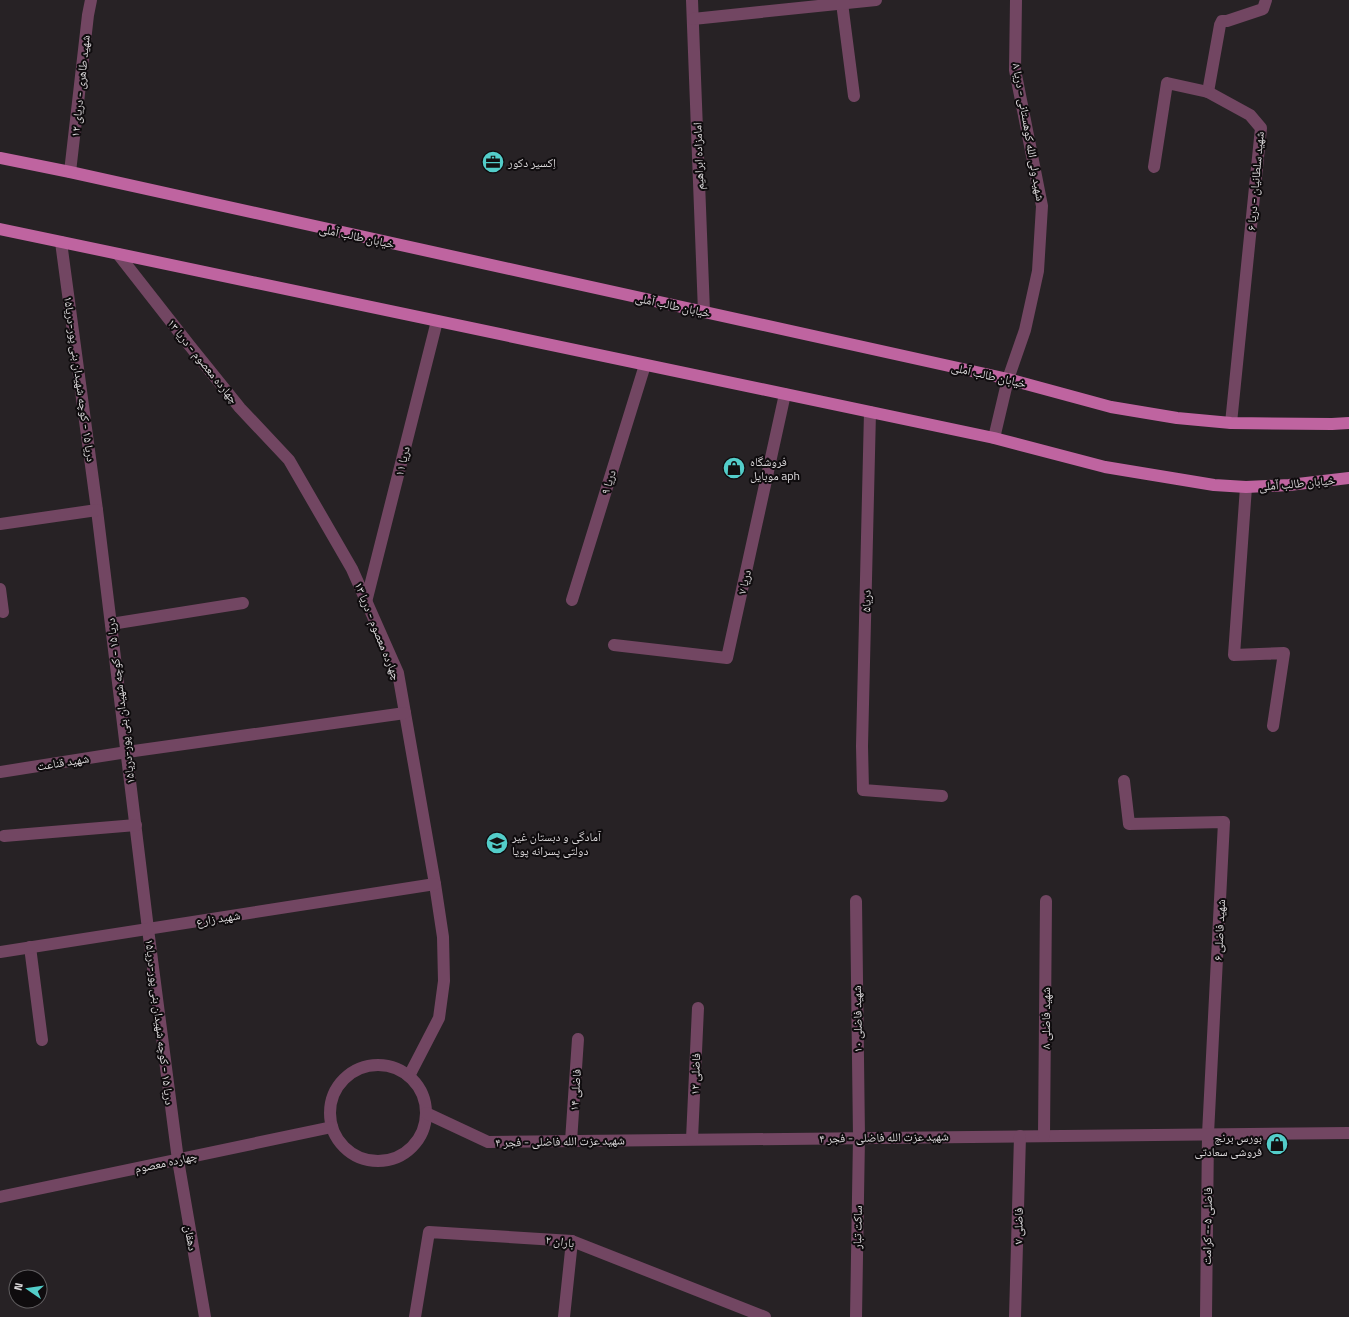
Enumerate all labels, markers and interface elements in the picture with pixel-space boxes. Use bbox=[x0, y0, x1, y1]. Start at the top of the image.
street label: شهید طاهری - دریای ۱۲ bbox=[65, 34, 95, 138]
street label: شهید ولی الله کوهستانی - دریا ۸ bbox=[1008, 62, 1050, 202]
street label: امامزاده ابراهیم bbox=[687, 122, 709, 190]
street label: شهید سلطانیان - دریا ۶ bbox=[1241, 130, 1269, 231]
office icon: اِکسیر دکور bbox=[480, 149, 506, 175]
place label: اِکسیر دکور bbox=[507, 153, 556, 172]
street label: خیابان طالب آملی bbox=[318, 219, 397, 253]
street label: خیابان طالب آملی bbox=[634, 288, 713, 322]
street label: دریا ۱۵ - كوچه شهيدان بنی پور-دريا۱۵ bbox=[59, 295, 101, 463]
street label: چهارده معصوم - دریا ۱۳ bbox=[163, 314, 243, 408]
street label: خیابان طالب آملی bbox=[950, 357, 1029, 393]
street label: دریا ۱۱ bbox=[389, 444, 415, 478]
place label: فروشگاه موبایل aph bbox=[750, 452, 800, 485]
shop icon: فروشگاه موبایل aph bbox=[721, 455, 747, 481]
street label: دریا ۹ bbox=[595, 467, 621, 497]
street label: خیابان طالب آملی bbox=[1258, 470, 1336, 496]
street label: دریا ۷ bbox=[732, 568, 756, 596]
street label: چهارده معصوم - دریا ۱۳ bbox=[350, 579, 406, 683]
street label: دریا۵ bbox=[856, 590, 876, 612]
street label: دریا ۱۵ - كوچه شهيدان بنی پور-دريا۱۵ bbox=[100, 617, 140, 785]
street label: شهید قناعت bbox=[36, 748, 91, 775]
place label: آمادگی و دبستان غیر دولتی پسرانه پویا bbox=[511, 827, 602, 860]
school or university icon: آمادگی و دبستان غیر دولتی پسرانه پویا bbox=[484, 830, 510, 856]
street label: شهید فاضلی ۶ bbox=[1208, 899, 1230, 961]
street label: شهید زارع bbox=[195, 905, 242, 931]
street label: دریا ۱۵ - كوچه شهيدان بنی پور-دريا۱۵ bbox=[140, 938, 180, 1106]
street label: شهید فاضلی ۱۰ bbox=[847, 985, 867, 1053]
street label: شهید فاضلی ۸ bbox=[1036, 987, 1055, 1049]
street label: فاضلی ۱۲ bbox=[685, 1053, 705, 1095]
street label: فاضلی ۱۴ bbox=[564, 1068, 586, 1112]
street label: شهید عزت الله فاضلی - فجر ۴ bbox=[819, 1126, 949, 1148]
place label: بورس برنج فروشی سعادتی bbox=[1194, 1128, 1262, 1161]
street label: شهید عزت الله فاضلی - فجر ۴ bbox=[495, 1130, 625, 1152]
shop icon: بورس برنج فروشی سعادتی bbox=[1264, 1131, 1290, 1157]
street label: چهارده معصوم bbox=[133, 1146, 199, 1178]
street label: فاضلی ۵-- کرامت bbox=[1197, 1187, 1217, 1265]
street label: ساکت تبار bbox=[847, 1205, 867, 1250]
street label: فاضلی ۷ bbox=[1008, 1207, 1028, 1245]
street label: دهقان bbox=[179, 1224, 203, 1252]
street label: باران ۲ bbox=[544, 1230, 576, 1252]
north arrow bbox=[8, 1269, 48, 1309]
text: N bbox=[10, 1281, 27, 1292]

